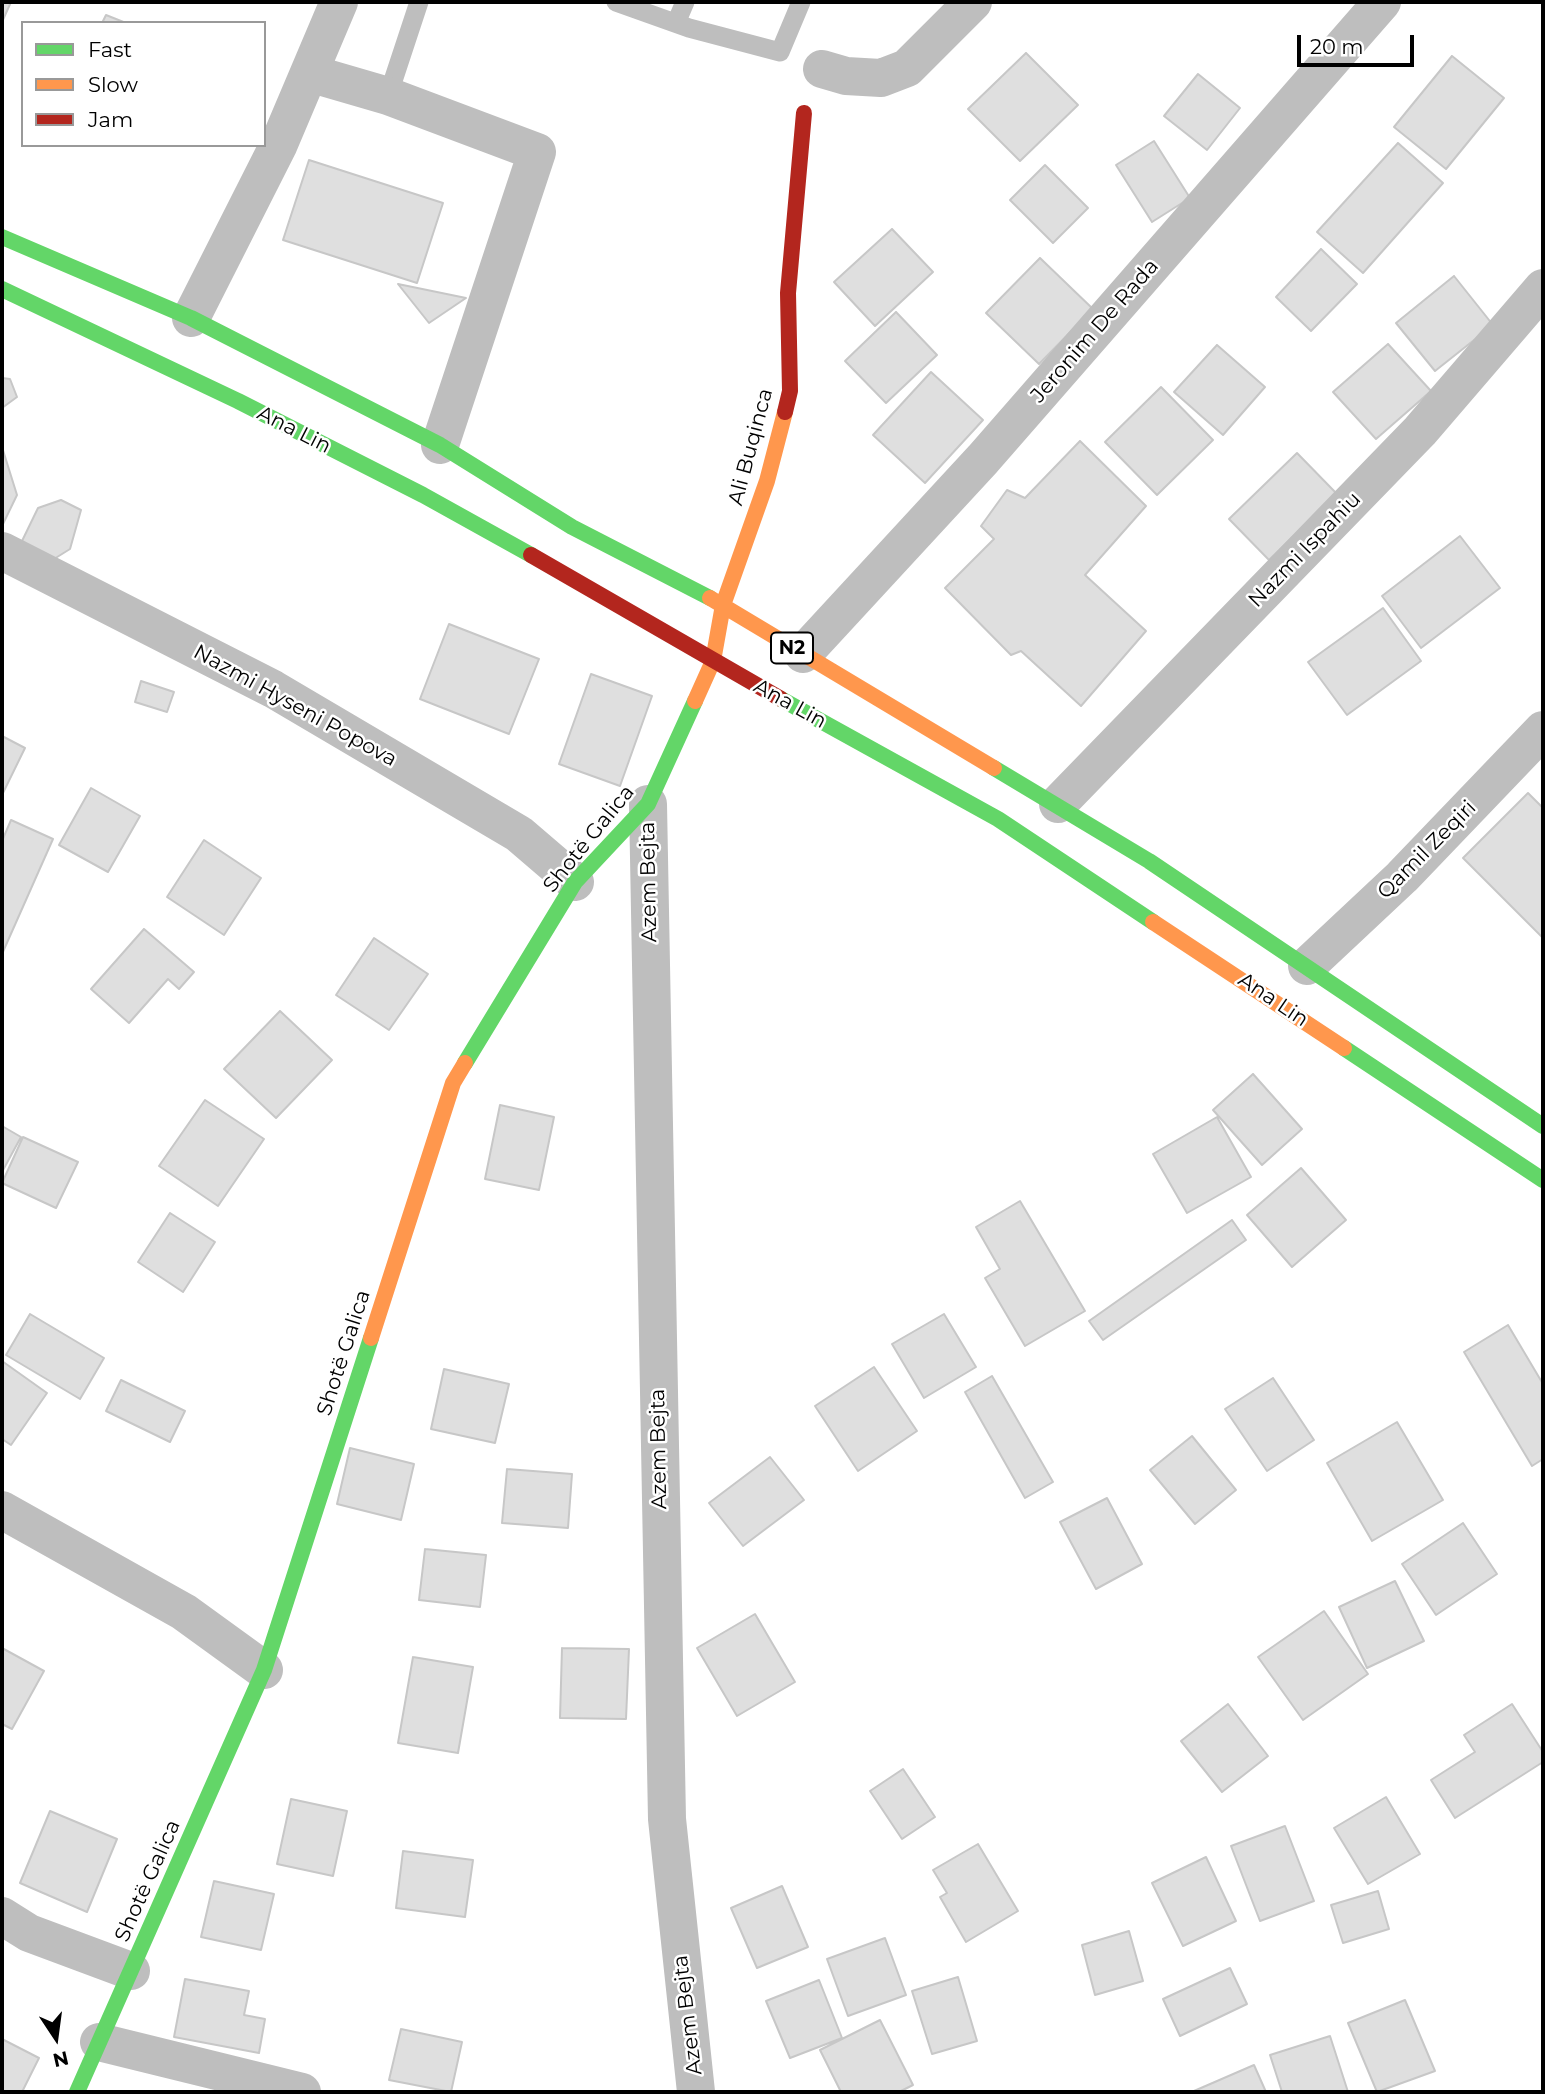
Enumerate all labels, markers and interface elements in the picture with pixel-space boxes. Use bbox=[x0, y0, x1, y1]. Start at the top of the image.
legend bbox=[21, 21, 266, 147]
scale bar bbox=[1300, 21, 1417, 65]
text: 20 m bbox=[1310, 34, 1364, 59]
text: Fast bbox=[88, 37, 132, 62]
text: Slow bbox=[88, 72, 138, 97]
text: Jam bbox=[88, 107, 133, 132]
street label: Jeronim De Rada bbox=[1026, 254, 1164, 408]
street label: Ali Buqinca bbox=[723, 386, 779, 508]
street label: Ana Lin bbox=[253, 401, 335, 459]
street label: Nazmi Ispahiu bbox=[1244, 487, 1366, 613]
road number: N2 bbox=[771, 632, 813, 664]
street label: Nazmi Hyseni Popova bbox=[189, 640, 401, 772]
street label: Ana Lin bbox=[749, 674, 831, 734]
street label: Shotë Galica bbox=[538, 780, 640, 898]
street label: Qamil Zeqiri bbox=[1373, 796, 1481, 904]
street label: Azem Bejta bbox=[635, 821, 663, 943]
street label: Ana Lin bbox=[1233, 967, 1313, 1033]
street label: Shotë Galica bbox=[312, 1287, 376, 1419]
street label: Azem Bejta bbox=[645, 1388, 673, 1510]
street label: Shotë Galica bbox=[110, 1816, 186, 1946]
street label: Azem Bejta bbox=[668, 1954, 708, 2076]
north arrow bbox=[21, 2003, 91, 2073]
text: N bbox=[51, 2046, 71, 2072]

